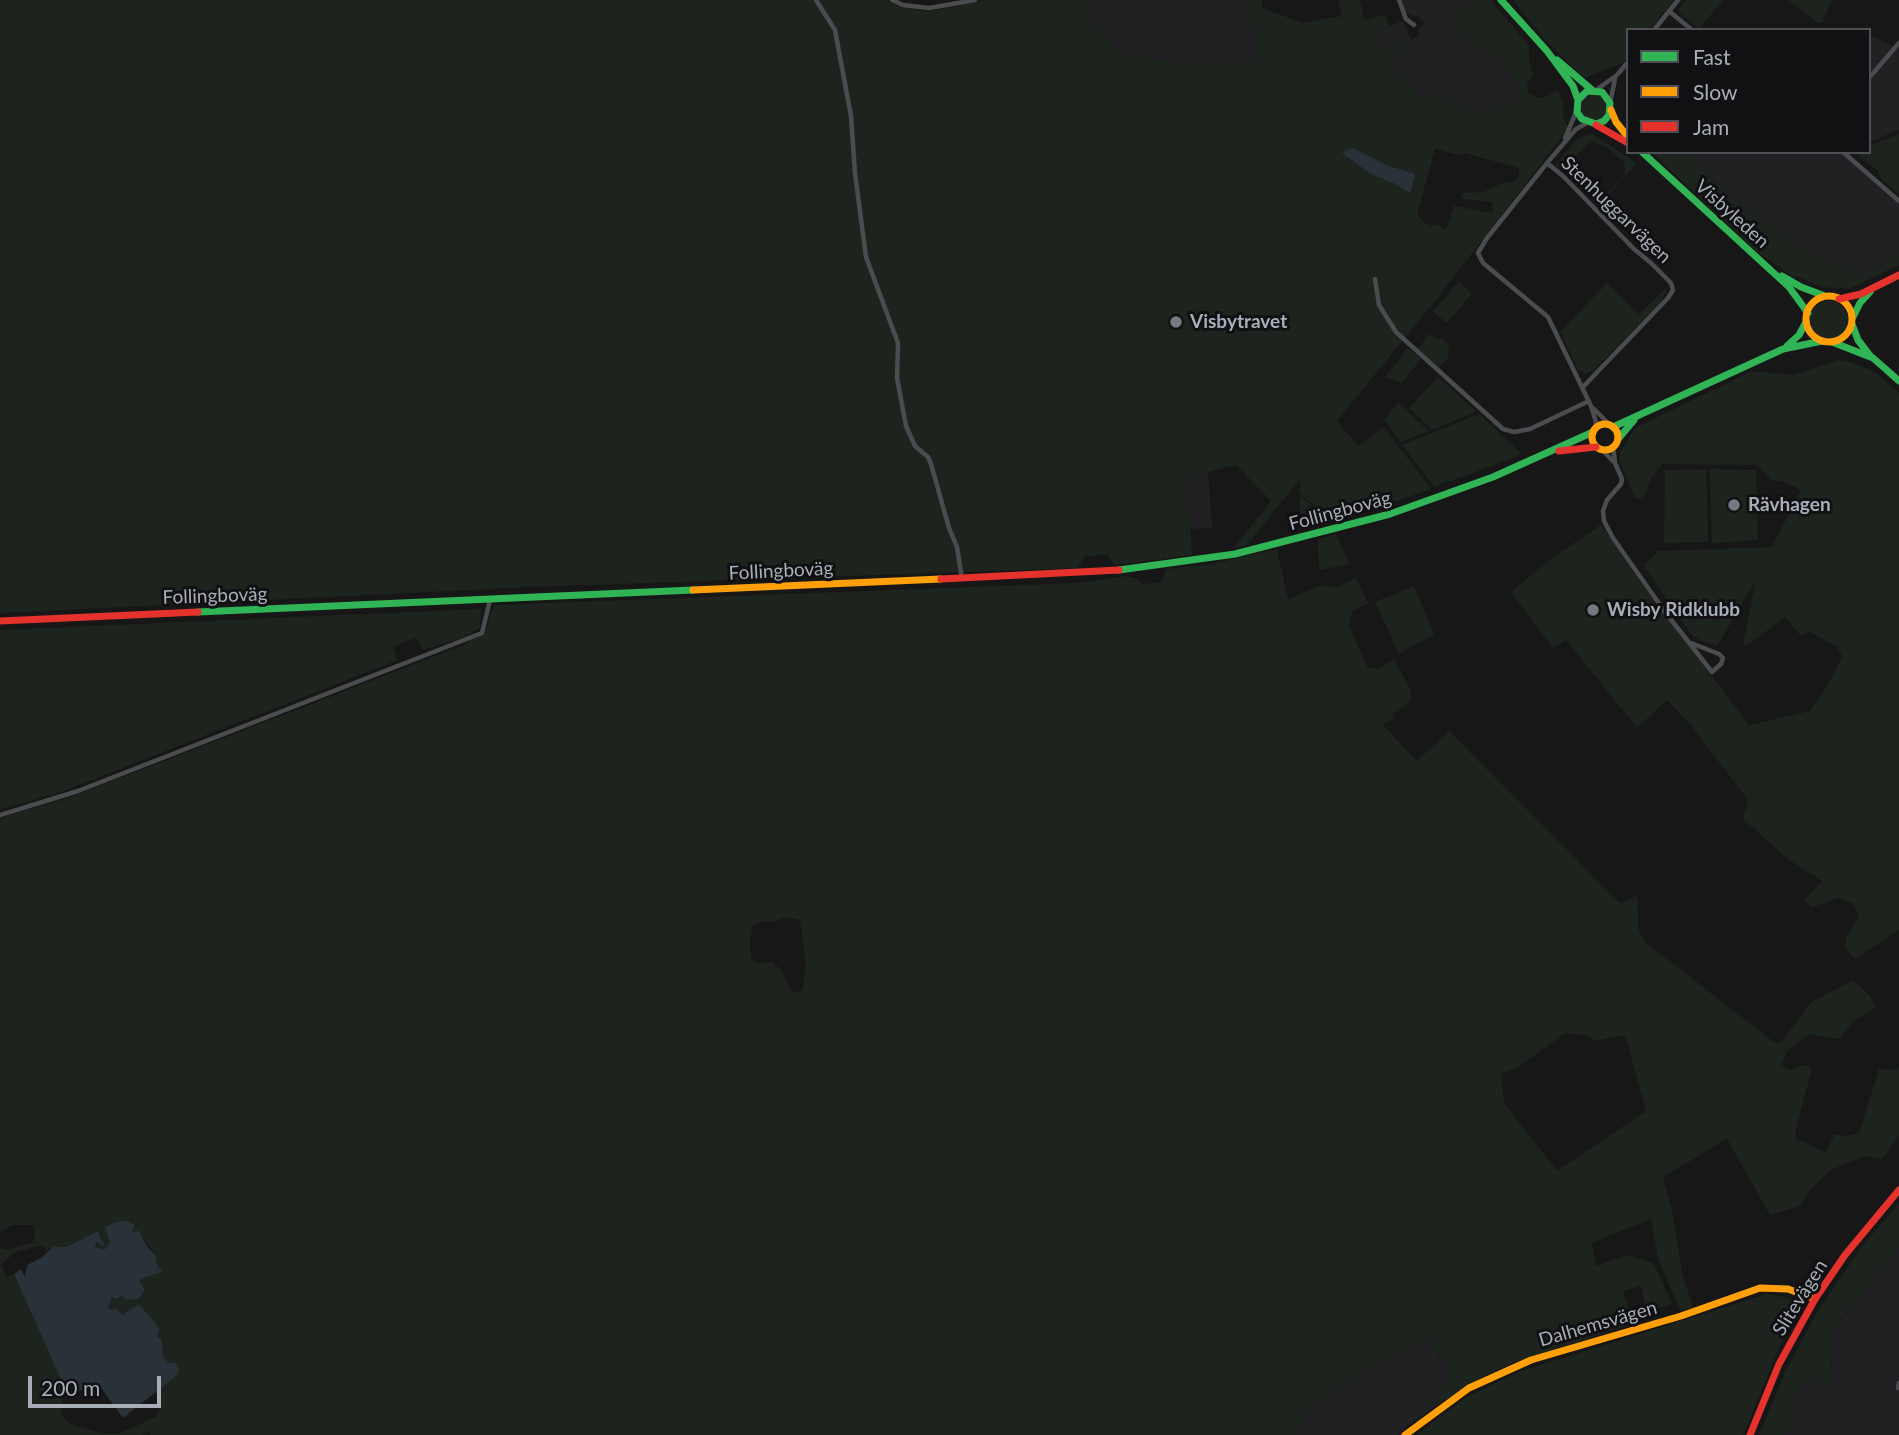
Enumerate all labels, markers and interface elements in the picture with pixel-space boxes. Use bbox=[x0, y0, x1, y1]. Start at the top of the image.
legend bbox=[1626, 28, 1871, 154]
text: Fast bbox=[1693, 44, 1730, 69]
text: Slow bbox=[1693, 79, 1737, 104]
text: Jam bbox=[1693, 114, 1729, 139]
street label: Stenhuggarvägen bbox=[1556, 152, 1676, 268]
street label: Visbyleden bbox=[1690, 175, 1774, 253]
place label: Visbytravet bbox=[1190, 311, 1287, 333]
marker: Visbytravet bbox=[1168, 314, 1184, 330]
street label: Follingboväg bbox=[1286, 486, 1394, 536]
place label: Rävhagen bbox=[1748, 494, 1831, 516]
marker: Rävhagen bbox=[1726, 497, 1742, 513]
street label: Follingboväg bbox=[728, 557, 834, 585]
street label: Follingboväg bbox=[162, 583, 268, 609]
place label: Wisby Ridklubb bbox=[1607, 599, 1740, 621]
marker: Wisby Ridklubb bbox=[1585, 602, 1601, 618]
street label: Slitevägen bbox=[1768, 1256, 1832, 1340]
street label: Dalhemsvägen bbox=[1536, 1296, 1660, 1352]
scale bar bbox=[32, 1362, 164, 1406]
text: 200 m bbox=[41, 1375, 100, 1400]

